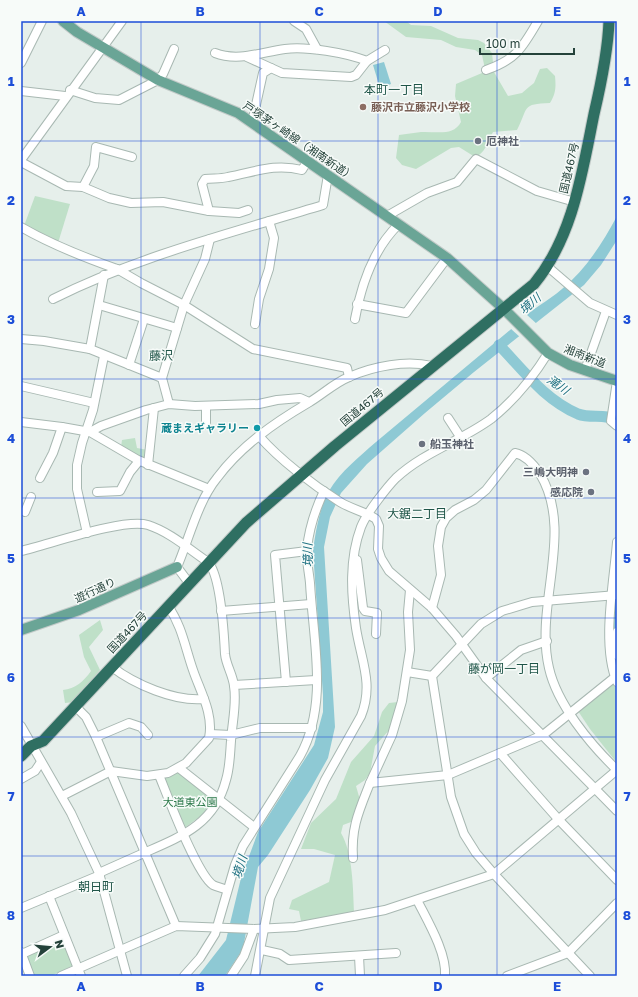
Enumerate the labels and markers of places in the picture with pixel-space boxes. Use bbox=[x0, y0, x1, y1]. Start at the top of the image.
place label: 藤沢市立藤沢小学校 bbox=[371, 100, 470, 113]
marker: 藤沢市立藤沢小学校 bbox=[358, 102, 368, 112]
place label: 厄神社 bbox=[486, 134, 519, 147]
marker: 厄神社 bbox=[473, 136, 483, 146]
place label: 蔵まえギャラリー bbox=[161, 421, 249, 434]
marker: 蔵まえギャラリー bbox=[252, 423, 262, 433]
place label: 船玉神社 bbox=[430, 437, 474, 450]
marker: 船玉神社 bbox=[417, 439, 427, 449]
place label: 三嶋大明神 bbox=[523, 465, 578, 478]
marker: 三嶋大明神 bbox=[581, 467, 591, 477]
place label: 感応院 bbox=[550, 485, 583, 498]
marker: 感応院 bbox=[586, 487, 596, 497]

